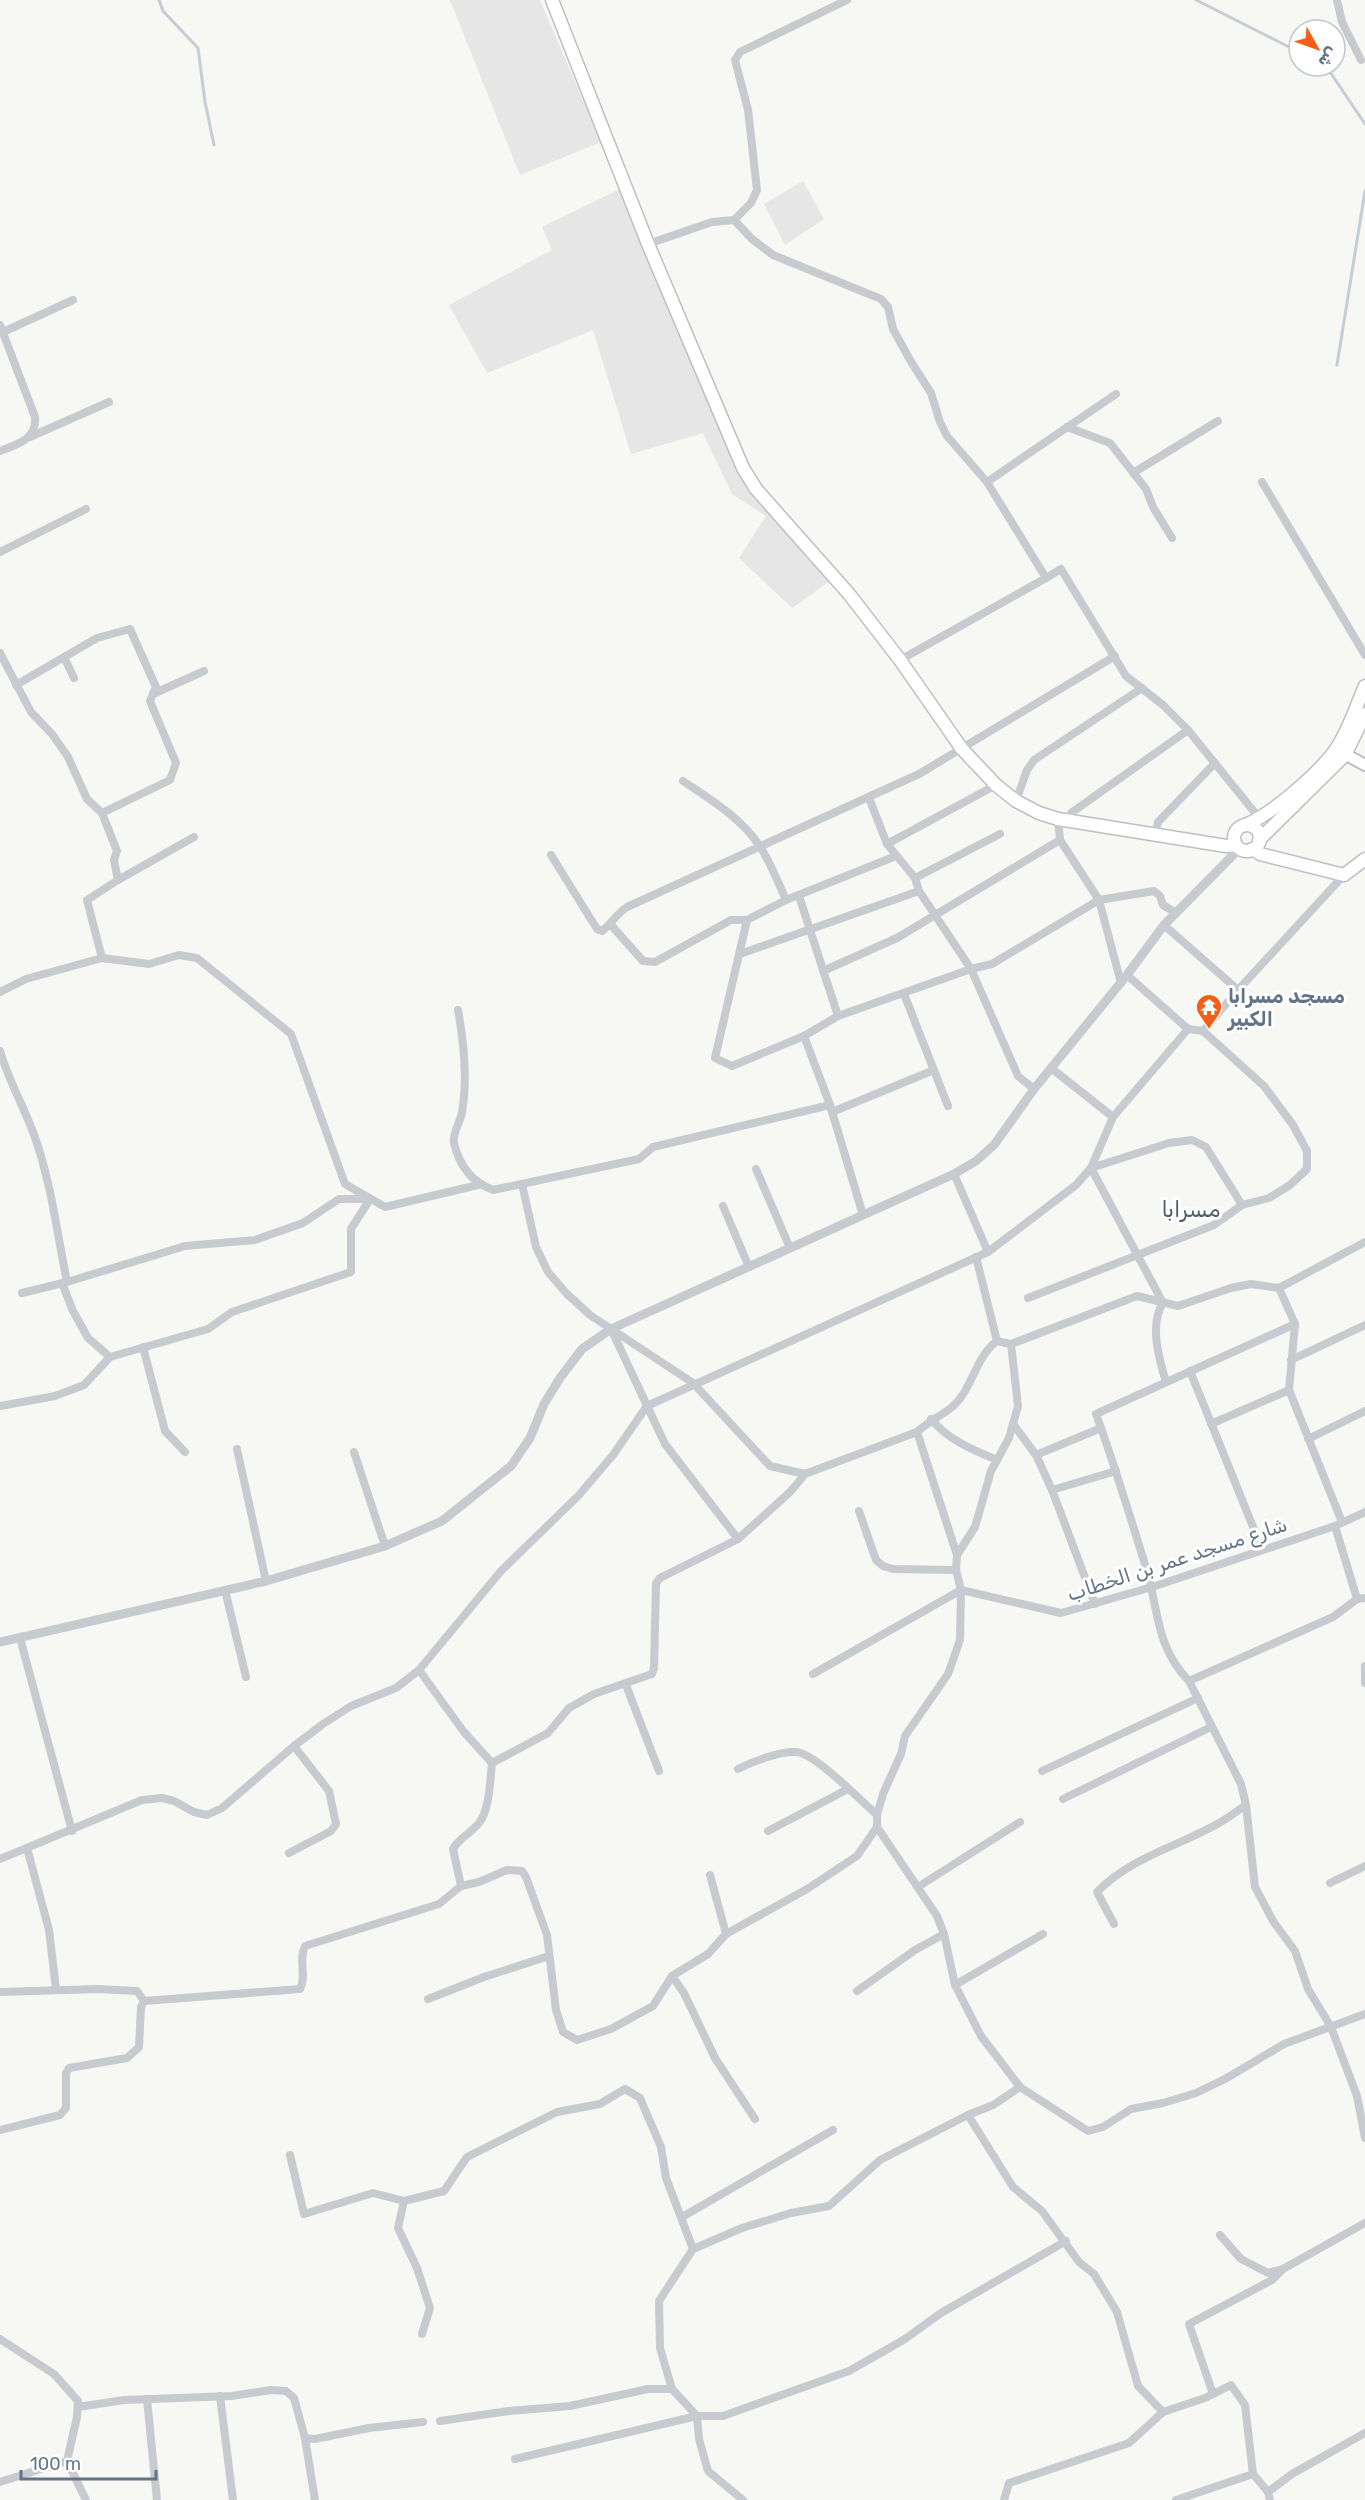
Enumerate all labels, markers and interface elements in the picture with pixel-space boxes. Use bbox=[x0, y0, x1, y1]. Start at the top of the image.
north arrow bbox=[1287, 18, 1347, 78]
text: ش bbox=[1314, 43, 1342, 71]
place label: مسجد مسرابا الكبير bbox=[1227, 984, 1345, 1031]
temple icon: مسجد مسرابا الكبير bbox=[1194, 992, 1224, 1030]
district label: مسرابا bbox=[1162, 1196, 1220, 1223]
street label: شارع مسجد عمر بن الخطاب bbox=[1064, 1512, 1291, 1608]
scale bar bbox=[21, 2443, 156, 2481]
text: 100 m bbox=[30, 2453, 81, 2475]

